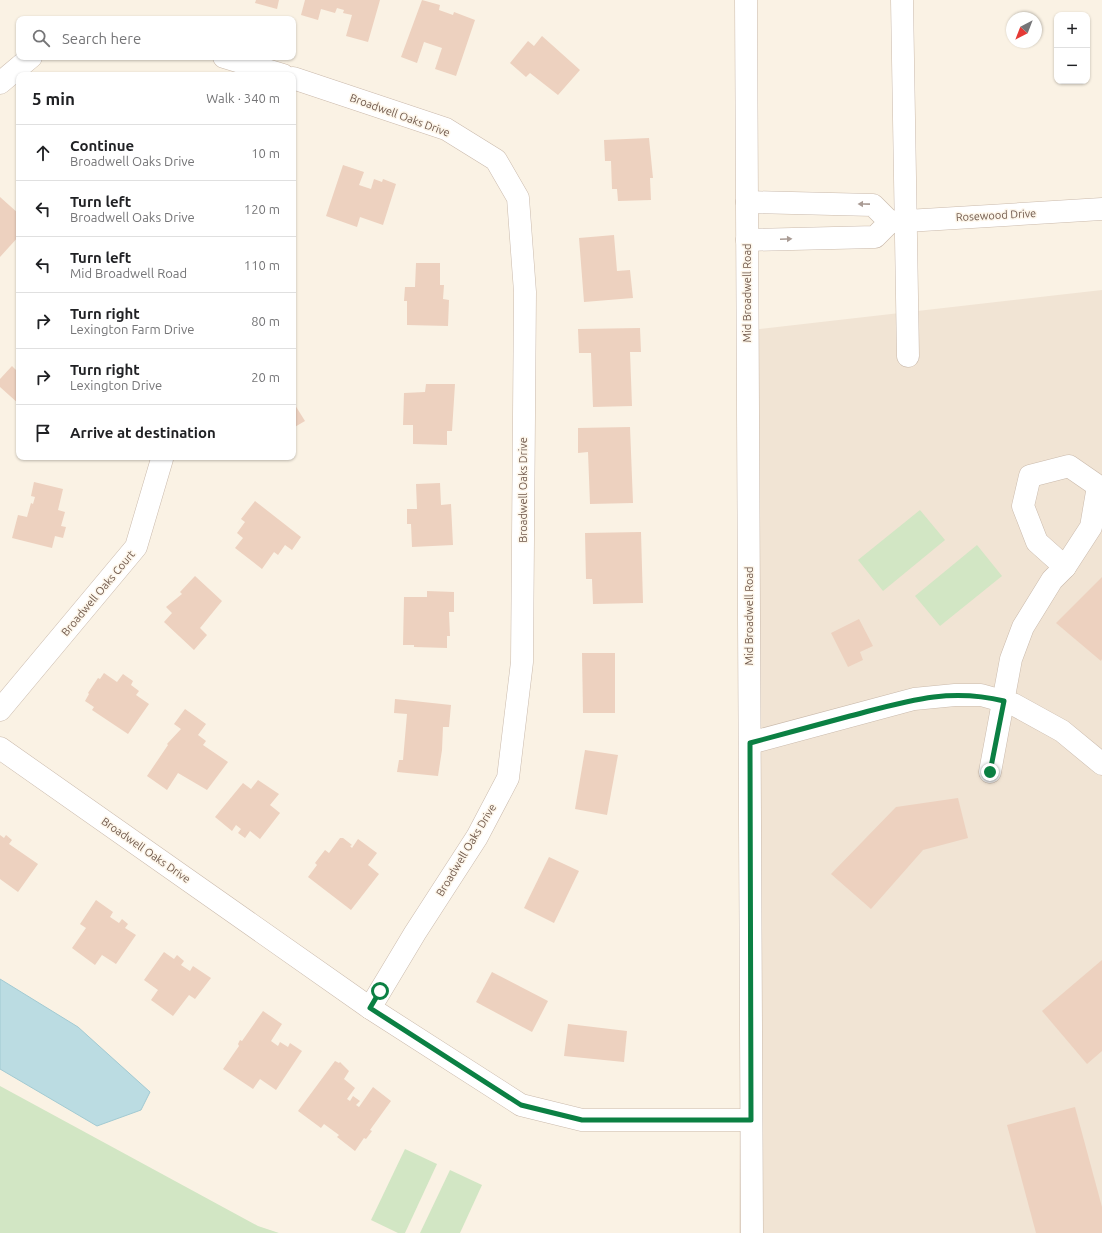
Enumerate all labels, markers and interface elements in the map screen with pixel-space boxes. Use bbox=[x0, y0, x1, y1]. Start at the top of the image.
north arrow bbox=[1006, 12, 1042, 48]
map controls bbox=[1054, 12, 1090, 84]
button: + bbox=[1054, 12, 1090, 48]
search box bbox=[16, 16, 296, 60]
icon: search bbox=[30, 27, 52, 49]
text: Search here bbox=[62, 30, 141, 47]
button: − bbox=[1054, 48, 1090, 84]
text: 5 min bbox=[32, 89, 75, 108]
text: Walk · 340 m bbox=[206, 91, 280, 105]
street label: Broadwell Oaks Drive bbox=[348, 91, 452, 139]
text: Continue bbox=[70, 137, 134, 154]
icon: ahead bbox=[32, 142, 54, 164]
text: 10 m bbox=[251, 146, 280, 160]
text: Broadwell Oaks Drive bbox=[70, 154, 195, 168]
text: Turn left bbox=[70, 193, 131, 210]
icon: left bbox=[32, 198, 54, 220]
one-way arrow bbox=[858, 201, 870, 208]
text: 120 m bbox=[244, 202, 280, 216]
street label: Rosewood Drive bbox=[956, 207, 1036, 223]
text: Broadwell Oaks Drive bbox=[70, 210, 195, 224]
one-way arrow bbox=[780, 236, 792, 243]
street label: Mid Broadwell Road bbox=[741, 243, 753, 343]
text: Turn left bbox=[70, 249, 131, 266]
icon: left bbox=[32, 254, 54, 276]
text: 110 m bbox=[244, 258, 280, 272]
text: Mid Broadwell Road bbox=[70, 266, 187, 280]
text: Turn right bbox=[70, 305, 140, 322]
icon: right bbox=[32, 310, 54, 332]
text: 80 m bbox=[251, 314, 280, 328]
text: Lexington Farm Drive bbox=[70, 322, 194, 336]
text: Turn right bbox=[70, 361, 140, 378]
icon: right bbox=[32, 366, 54, 388]
text: 20 m bbox=[251, 370, 280, 384]
text: Lexington Drive bbox=[70, 378, 162, 392]
icon: arrive bbox=[32, 422, 54, 444]
text: Arrive at destination bbox=[70, 424, 216, 441]
street label: Broadwell Oaks Drive bbox=[517, 437, 529, 543]
street label: Broadwell Oaks Court bbox=[59, 547, 138, 638]
street label: Mid Broadwell Road bbox=[743, 566, 755, 666]
route end bbox=[981, 763, 999, 781]
street label: Broadwell Oaks Drive bbox=[434, 802, 498, 898]
street label: Broadwell Oaks Drive bbox=[99, 815, 193, 885]
route start bbox=[371, 982, 389, 1000]

